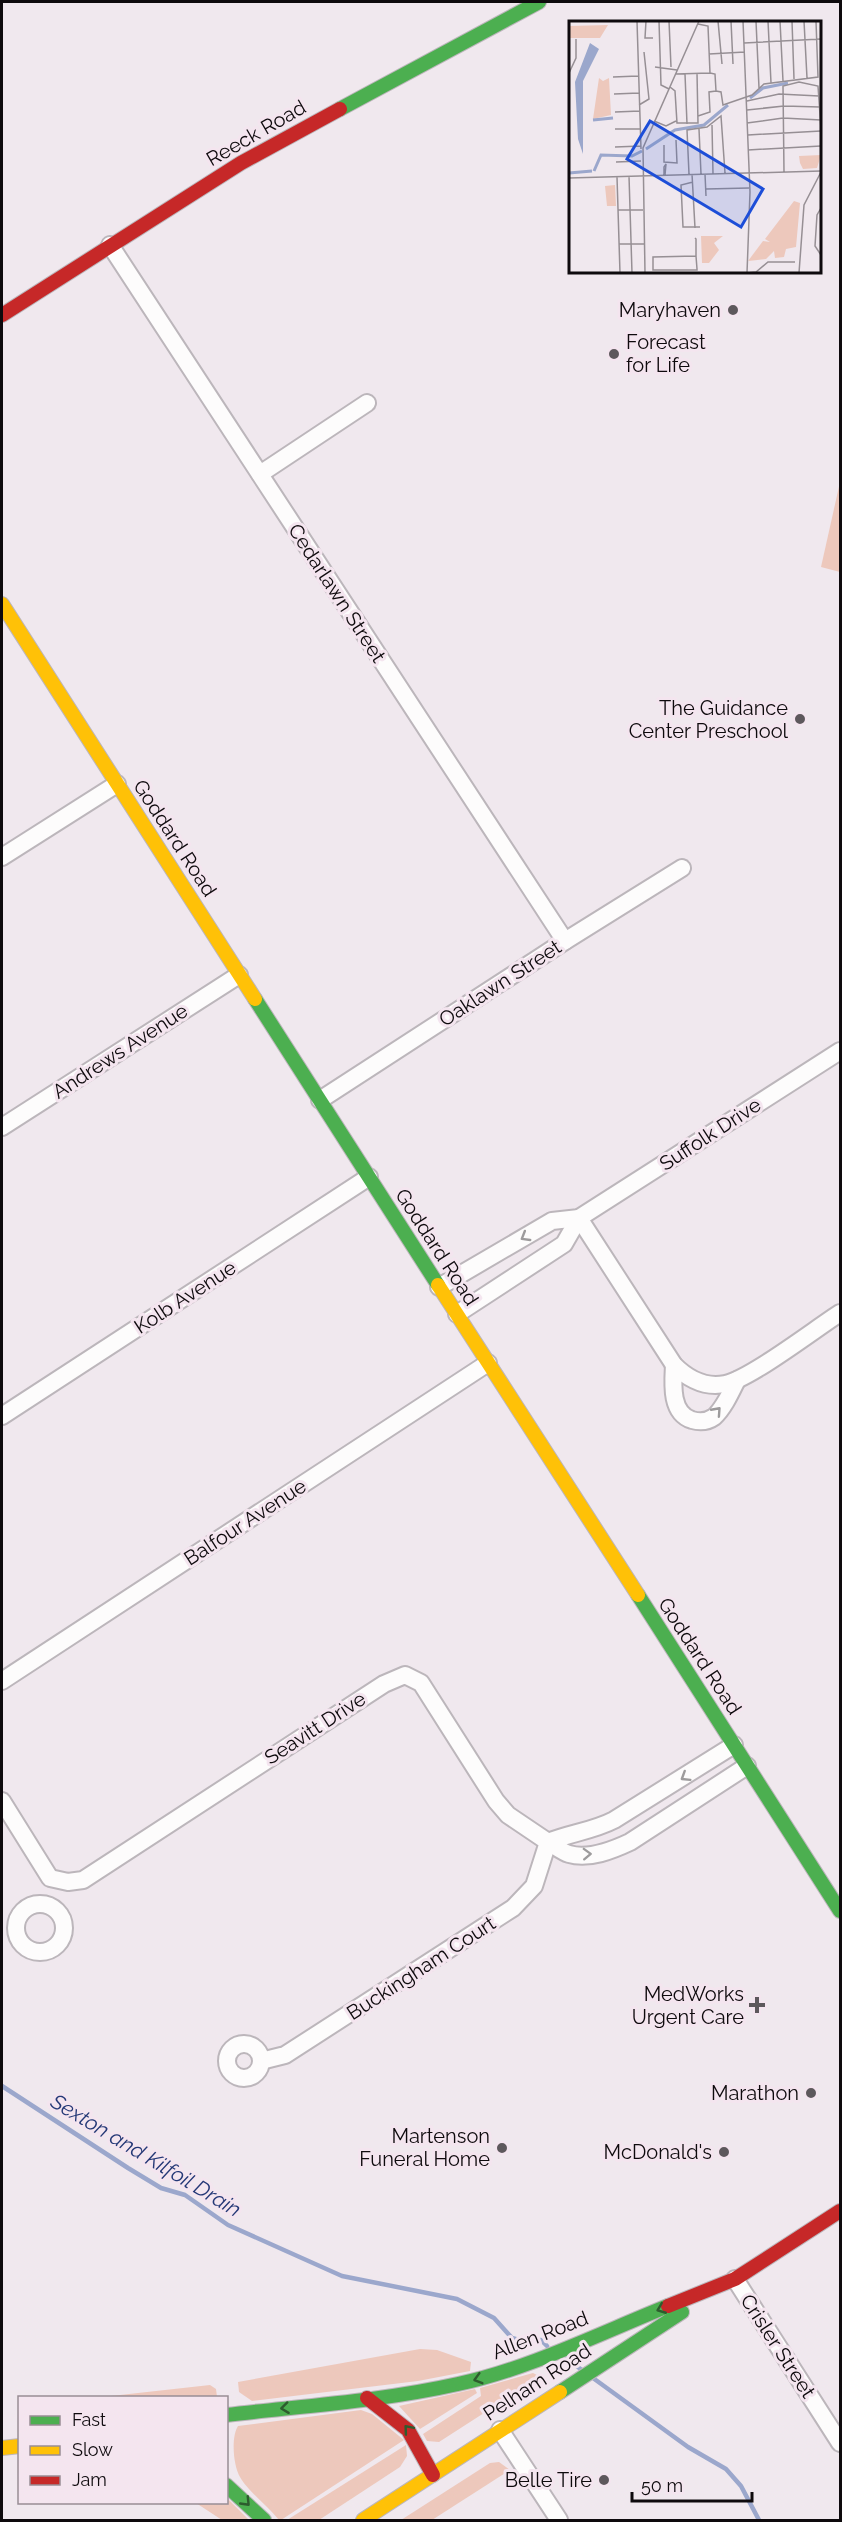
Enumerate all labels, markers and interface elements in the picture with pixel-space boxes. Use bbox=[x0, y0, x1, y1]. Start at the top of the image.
inset map bbox=[569, 21, 821, 273]
street label: Reeck Road bbox=[202, 95, 310, 171]
place label: Maryhaven bbox=[619, 298, 721, 322]
marker: Maryhaven bbox=[726, 303, 740, 317]
place label: Forecast for Life bbox=[626, 330, 706, 377]
marker: Forecast for Life bbox=[607, 347, 621, 361]
street label: Cedarlawn Street bbox=[283, 519, 391, 667]
place label: The Guidance Center Preschool bbox=[629, 696, 789, 743]
marker: The Guidance Center Preschool bbox=[793, 712, 807, 726]
street label: Goddard Road bbox=[128, 775, 222, 901]
street label: Oaklawn Street bbox=[434, 934, 566, 1031]
street label: Andrews Avenue bbox=[48, 998, 192, 1104]
street label: Suffolk Drive bbox=[655, 1092, 765, 1176]
street label: Goddard Road bbox=[390, 1184, 484, 1310]
one-way arrow bbox=[521, 1230, 531, 1242]
street label: Kolb Avenue bbox=[130, 1255, 241, 1339]
one-way arrow bbox=[710, 1407, 721, 1417]
street label: Balfour Avenue bbox=[179, 1473, 311, 1570]
street label: Goddard Road bbox=[653, 1593, 747, 1719]
street label: Seavitt Drive bbox=[260, 1686, 370, 1770]
one-way arrow bbox=[681, 1769, 691, 1781]
one-way arrow bbox=[582, 1848, 591, 1861]
street label: Buckingham Court bbox=[342, 1911, 500, 2025]
place label: MedWorks Urgent Care bbox=[632, 1982, 744, 2029]
marker: MedWorks Urgent Care bbox=[748, 1996, 766, 2014]
place label: Marathon bbox=[711, 2081, 799, 2105]
marker: Marathon bbox=[804, 2086, 818, 2100]
water label: Sexton and Kilfoil Drain bbox=[45, 2088, 246, 2222]
place label: Martenson Funeral Home bbox=[359, 2124, 490, 2171]
place label: McDonald's bbox=[604, 2140, 712, 2164]
marker: Martenson Funeral Home bbox=[495, 2141, 509, 2155]
marker: McDonald's bbox=[717, 2145, 731, 2159]
street label: Crisler Street bbox=[736, 2290, 821, 2403]
one-way arrow bbox=[657, 2302, 668, 2314]
street label: Allen Road bbox=[489, 2306, 591, 2364]
street label: Pelham Road bbox=[479, 2338, 595, 2426]
one-way arrow bbox=[473, 2371, 483, 2384]
legend bbox=[18, 2396, 228, 2504]
one-way arrow bbox=[281, 2401, 290, 2413]
text: Fast bbox=[72, 2409, 106, 2430]
one-way arrow bbox=[404, 2425, 415, 2436]
text: Slow bbox=[72, 2439, 113, 2460]
scale bar bbox=[632, 2465, 752, 2503]
place label: Belle Tire bbox=[505, 2468, 592, 2492]
text: Jam bbox=[72, 2469, 107, 2490]
marker: Belle Tire bbox=[597, 2473, 611, 2487]
text: 50 m bbox=[641, 2475, 683, 2496]
one-way arrow bbox=[239, 2494, 250, 2505]

